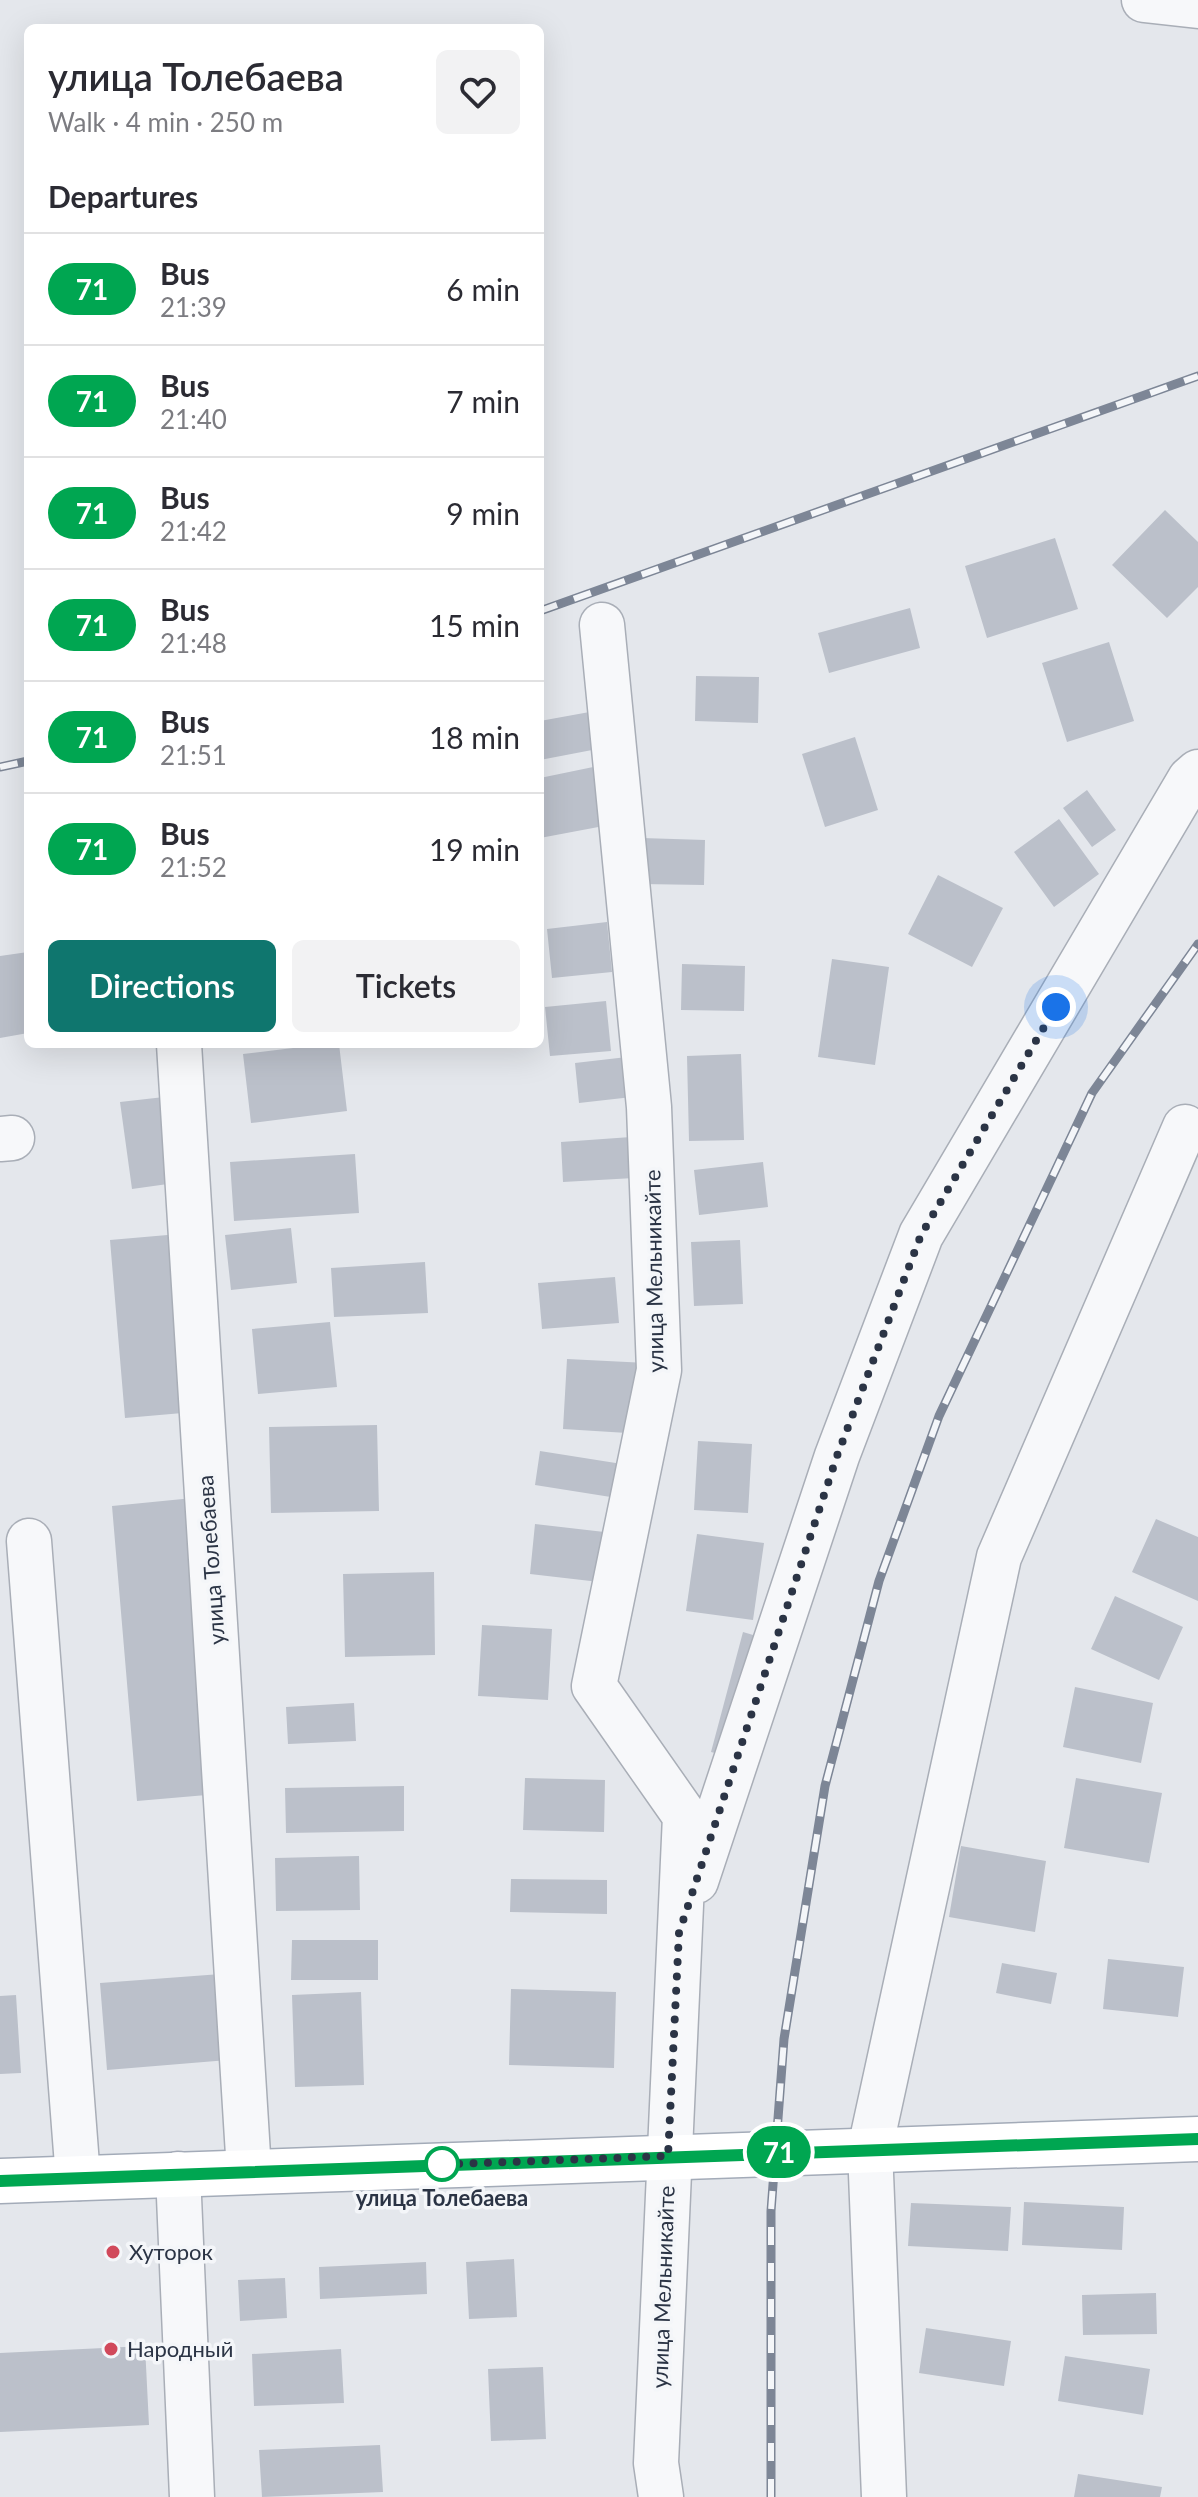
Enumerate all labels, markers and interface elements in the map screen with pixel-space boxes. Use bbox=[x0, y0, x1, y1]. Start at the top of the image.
button: heart bbox=[436, 50, 520, 134]
text: улица Толебаева bbox=[48, 53, 344, 99]
text: Walk · 4 min · 250 m bbox=[48, 106, 283, 138]
text: Departures bbox=[48, 178, 198, 214]
text: Bus bbox=[160, 255, 210, 291]
text: 6 min bbox=[446, 271, 520, 307]
text: 71 bbox=[76, 272, 108, 306]
text: 21:39 bbox=[160, 291, 227, 323]
text: Bus bbox=[160, 367, 210, 403]
text: 7 min bbox=[446, 383, 520, 419]
text: 71 bbox=[76, 384, 108, 418]
text: 21:40 bbox=[160, 403, 227, 435]
text: Bus bbox=[160, 479, 210, 515]
text: 9 min bbox=[446, 495, 520, 531]
text: 71 bbox=[76, 496, 108, 530]
text: 21:42 bbox=[160, 515, 227, 547]
text: Bus bbox=[160, 591, 210, 627]
text: 15 min bbox=[429, 607, 520, 643]
text: 71 bbox=[76, 608, 108, 642]
text: 21:48 bbox=[160, 627, 227, 659]
text: Bus bbox=[160, 703, 210, 739]
text: 18 min bbox=[429, 719, 520, 755]
text: 71 bbox=[76, 720, 108, 754]
text: 21:51 bbox=[160, 739, 227, 771]
text: Bus bbox=[160, 815, 210, 851]
text: 19 min bbox=[429, 831, 520, 867]
text: 71 bbox=[76, 832, 108, 866]
text: 21:52 bbox=[160, 851, 227, 883]
button: Directions bbox=[48, 940, 276, 1032]
button: Tickets bbox=[292, 940, 520, 1032]
your location bbox=[1036, 987, 1076, 1027]
street label: улица Мельникайте bbox=[638, 1169, 669, 1373]
street label: улица Толебаева bbox=[191, 1474, 230, 1646]
line badge: 71 bbox=[743, 2126, 815, 2178]
text: 71 bbox=[763, 2135, 795, 2169]
marker: улица Толебаева bbox=[425, 2147, 459, 2181]
place label: улица Толебаева bbox=[356, 2184, 528, 2211]
street label: улица Мельникайте bbox=[645, 2185, 680, 2389]
place label: Хуторок bbox=[129, 2238, 214, 2265]
marker: Хуторок bbox=[104, 2243, 122, 2261]
place label: Народный bbox=[127, 2335, 233, 2362]
marker: Народный bbox=[102, 2340, 120, 2358]

